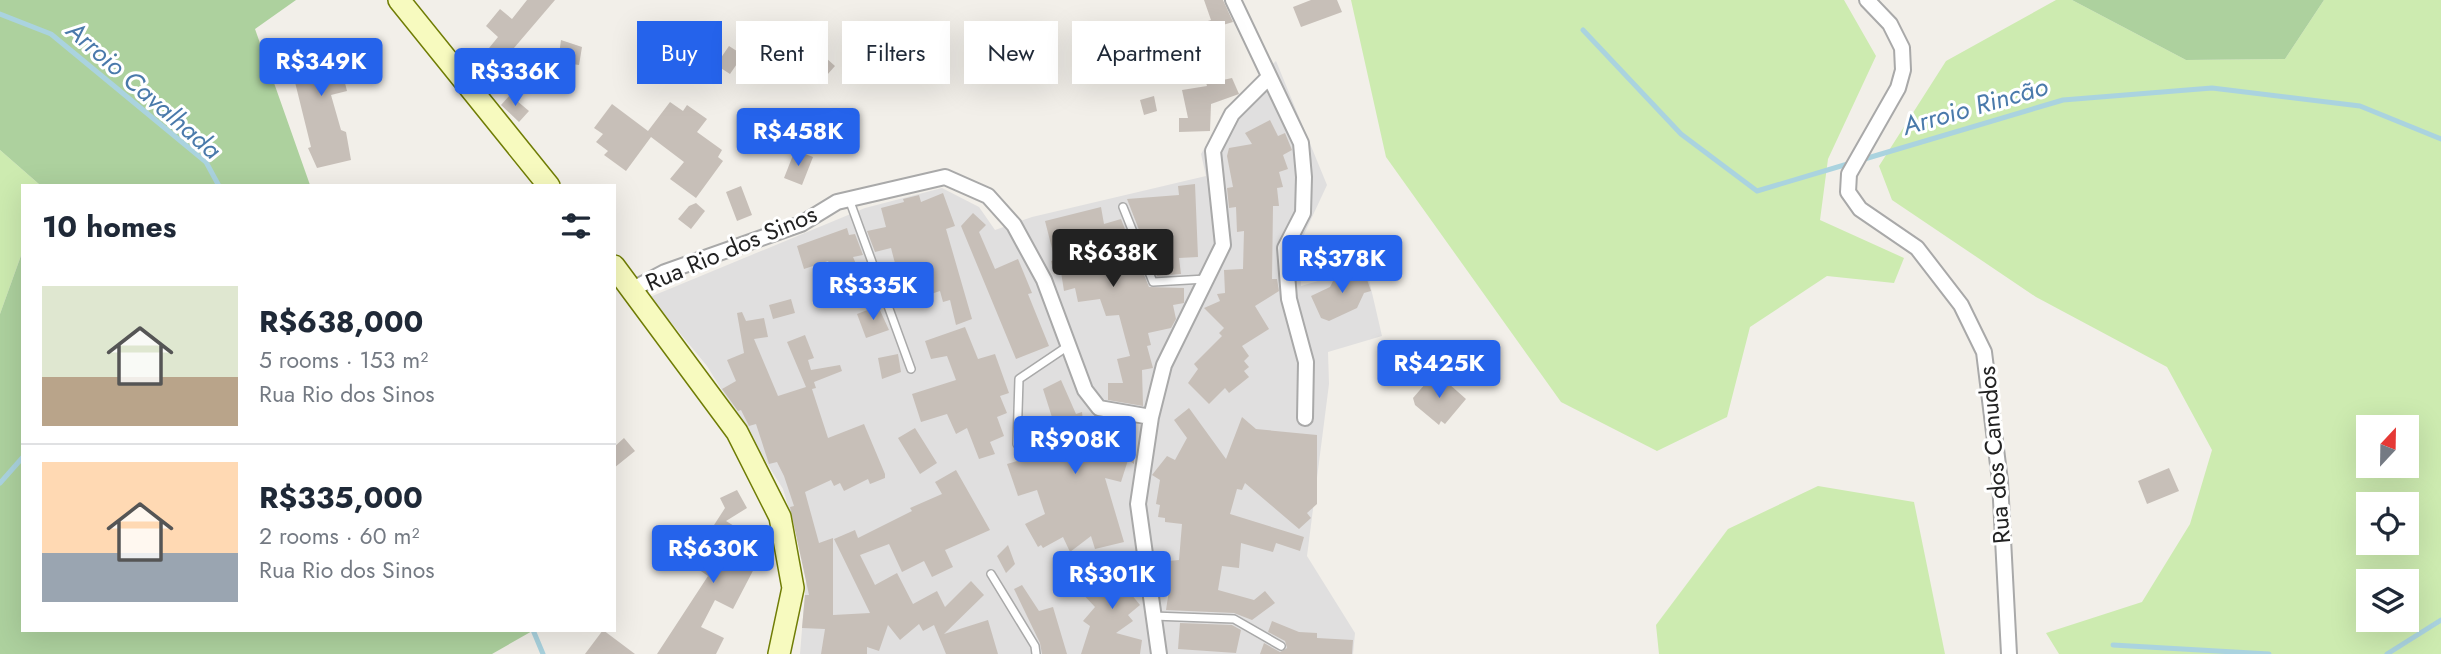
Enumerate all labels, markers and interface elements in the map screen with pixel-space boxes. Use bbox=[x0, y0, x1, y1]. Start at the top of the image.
water label: Arroio Cavalhada bbox=[57, 11, 230, 169]
chip: Buy bbox=[637, 21, 722, 84]
chip: Rent bbox=[736, 21, 828, 84]
chip: Filters bbox=[842, 21, 950, 84]
chip: New bbox=[964, 21, 1058, 84]
chip: Apartment bbox=[1072, 21, 1225, 84]
pin: R$349K bbox=[264, 38, 378, 98]
text: R$349K bbox=[276, 44, 367, 78]
pin: R$336K bbox=[458, 48, 572, 108]
text: R$336K bbox=[470, 54, 560, 88]
water label: Arroio Rincão bbox=[1897, 67, 2052, 145]
pin: R$458K bbox=[741, 108, 855, 168]
text: R$458K bbox=[753, 114, 843, 148]
street label: Rua Rio dos Sinos bbox=[640, 196, 822, 300]
text: 10 homes bbox=[42, 205, 176, 248]
icon: filters bbox=[557, 207, 595, 245]
pin: R$638K bbox=[1056, 230, 1170, 289]
text: R$638K bbox=[1068, 235, 1158, 269]
pin: R$378K bbox=[1285, 236, 1399, 295]
text: R$378K bbox=[1298, 241, 1386, 275]
pin: R$335K bbox=[816, 262, 930, 322]
text: R$335K bbox=[829, 268, 917, 302]
text: R$638,000 bbox=[259, 300, 423, 343]
icon: home bbox=[98, 314, 182, 398]
pin: R$425K bbox=[1382, 340, 1496, 400]
text: 5 rooms · 153 m² bbox=[259, 343, 428, 377]
text: R$425K bbox=[1393, 346, 1485, 380]
street label: Rua dos Canudos bbox=[1969, 365, 2019, 545]
text: Rua Rio dos Sinos bbox=[259, 377, 435, 411]
north arrow bbox=[2356, 415, 2418, 478]
map controls bbox=[2356, 415, 2419, 632]
pin: R$908K bbox=[1018, 416, 1132, 476]
text: R$908K bbox=[1030, 422, 1120, 456]
text: R$335,000 bbox=[259, 476, 423, 519]
icon: home bbox=[98, 490, 182, 574]
button: locate bbox=[2356, 492, 2419, 555]
text: 2 rooms · 60 m² bbox=[259, 519, 419, 553]
pin: R$630K bbox=[656, 526, 770, 585]
text: R$630K bbox=[668, 531, 758, 565]
pin: R$301K bbox=[1055, 552, 1169, 611]
text: Rua Rio dos Sinos bbox=[259, 553, 435, 587]
text: R$301K bbox=[1069, 557, 1155, 591]
button: layers bbox=[2356, 569, 2419, 632]

